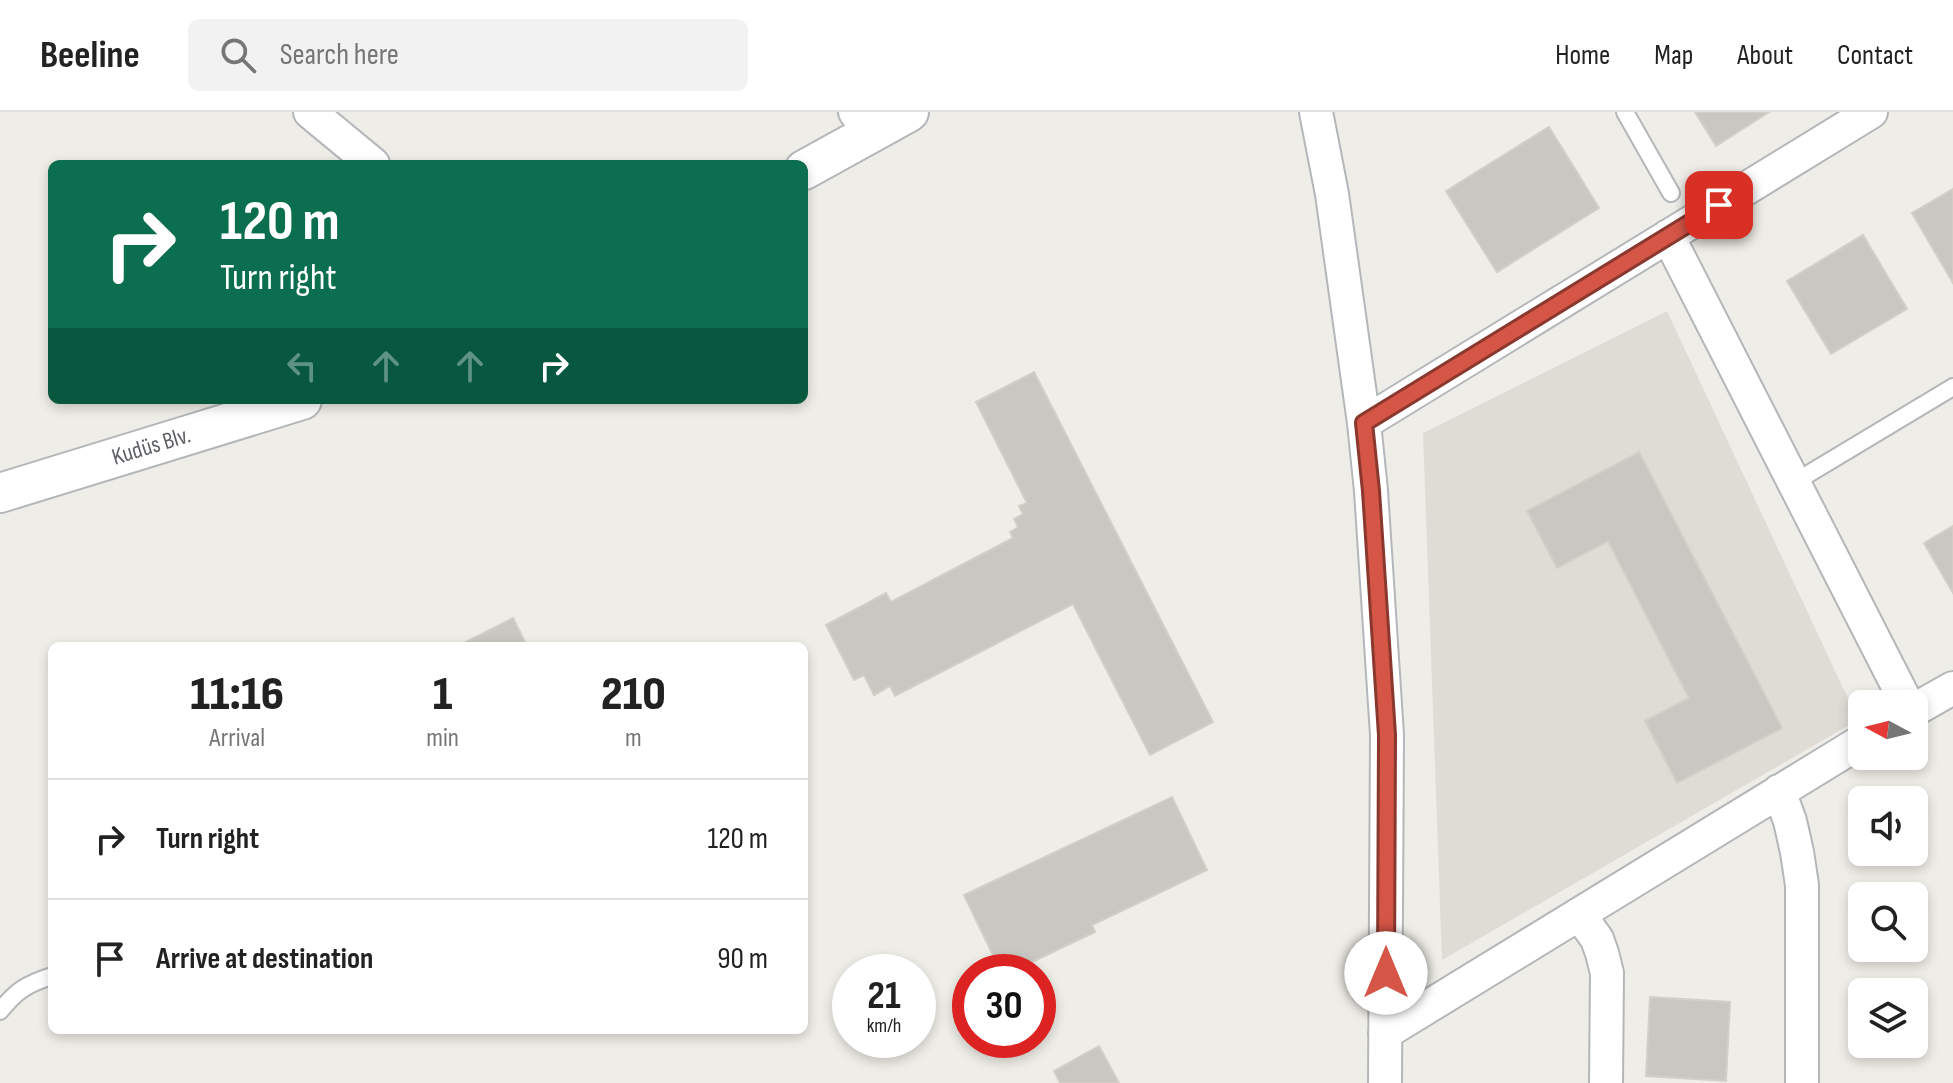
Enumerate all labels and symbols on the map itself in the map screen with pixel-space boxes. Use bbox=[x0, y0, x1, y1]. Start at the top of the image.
pin bbox=[1685, 171, 1753, 239]
street label: Kudüs Blv. bbox=[108, 420, 194, 472]
north arrow bbox=[1848, 690, 1928, 770]
position arrow bbox=[1344, 931, 1428, 1015]
speed limit sign: 30 bbox=[952, 954, 1056, 1058]

